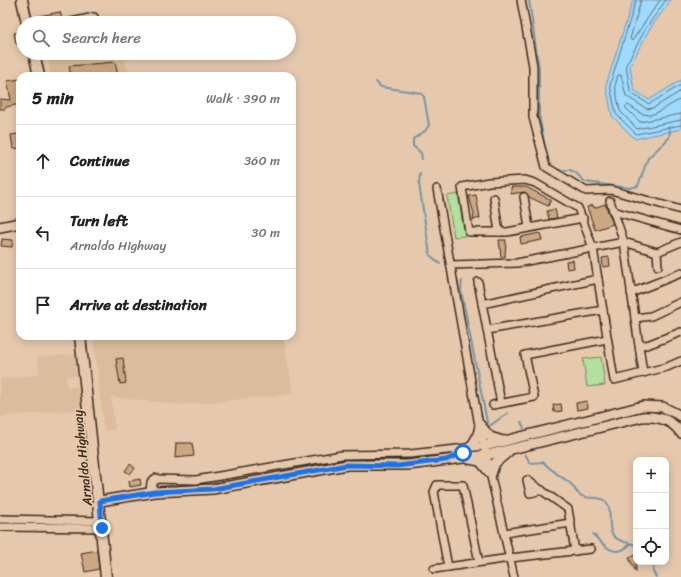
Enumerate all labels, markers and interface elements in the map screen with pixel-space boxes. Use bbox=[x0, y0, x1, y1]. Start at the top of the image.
search box bbox=[16, 16, 296, 60]
text: Search here bbox=[62, 25, 141, 51]
icon: search bbox=[30, 27, 52, 49]
text: 5 min bbox=[32, 83, 74, 113]
text: Walk · 390 m bbox=[206, 87, 280, 110]
text: Continue bbox=[70, 148, 130, 174]
text: 360 m bbox=[244, 149, 280, 172]
icon: ahead bbox=[32, 150, 54, 172]
text: Turn left bbox=[70, 208, 128, 234]
text: 30 m bbox=[251, 221, 280, 244]
icon: left bbox=[32, 222, 54, 244]
text: Arnaldo Highway bbox=[70, 234, 166, 257]
text: Arrive at destination bbox=[70, 292, 207, 318]
icon: arrive bbox=[32, 294, 54, 316]
street label: Arnaldo Highway bbox=[66, 409, 99, 508]
route start bbox=[454, 444, 472, 462]
map controls bbox=[633, 457, 669, 565]
button: + bbox=[633, 457, 669, 493]
button: − bbox=[633, 493, 669, 529]
route end bbox=[93, 519, 111, 537]
button: locate bbox=[633, 529, 669, 565]

